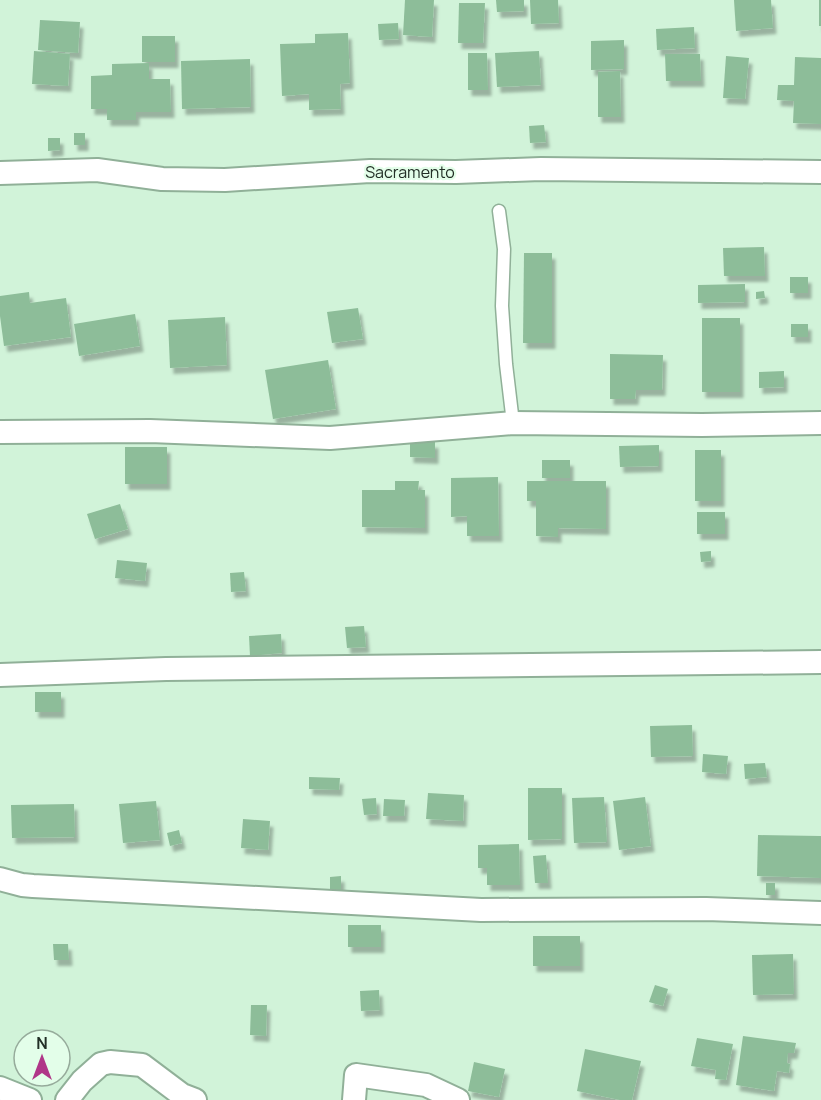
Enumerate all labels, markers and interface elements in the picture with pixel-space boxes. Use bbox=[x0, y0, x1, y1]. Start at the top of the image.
street label: Sacramento bbox=[365, 161, 455, 183]
north arrow bbox=[12, 1028, 72, 1088]
text: N bbox=[36, 1032, 48, 1054]

